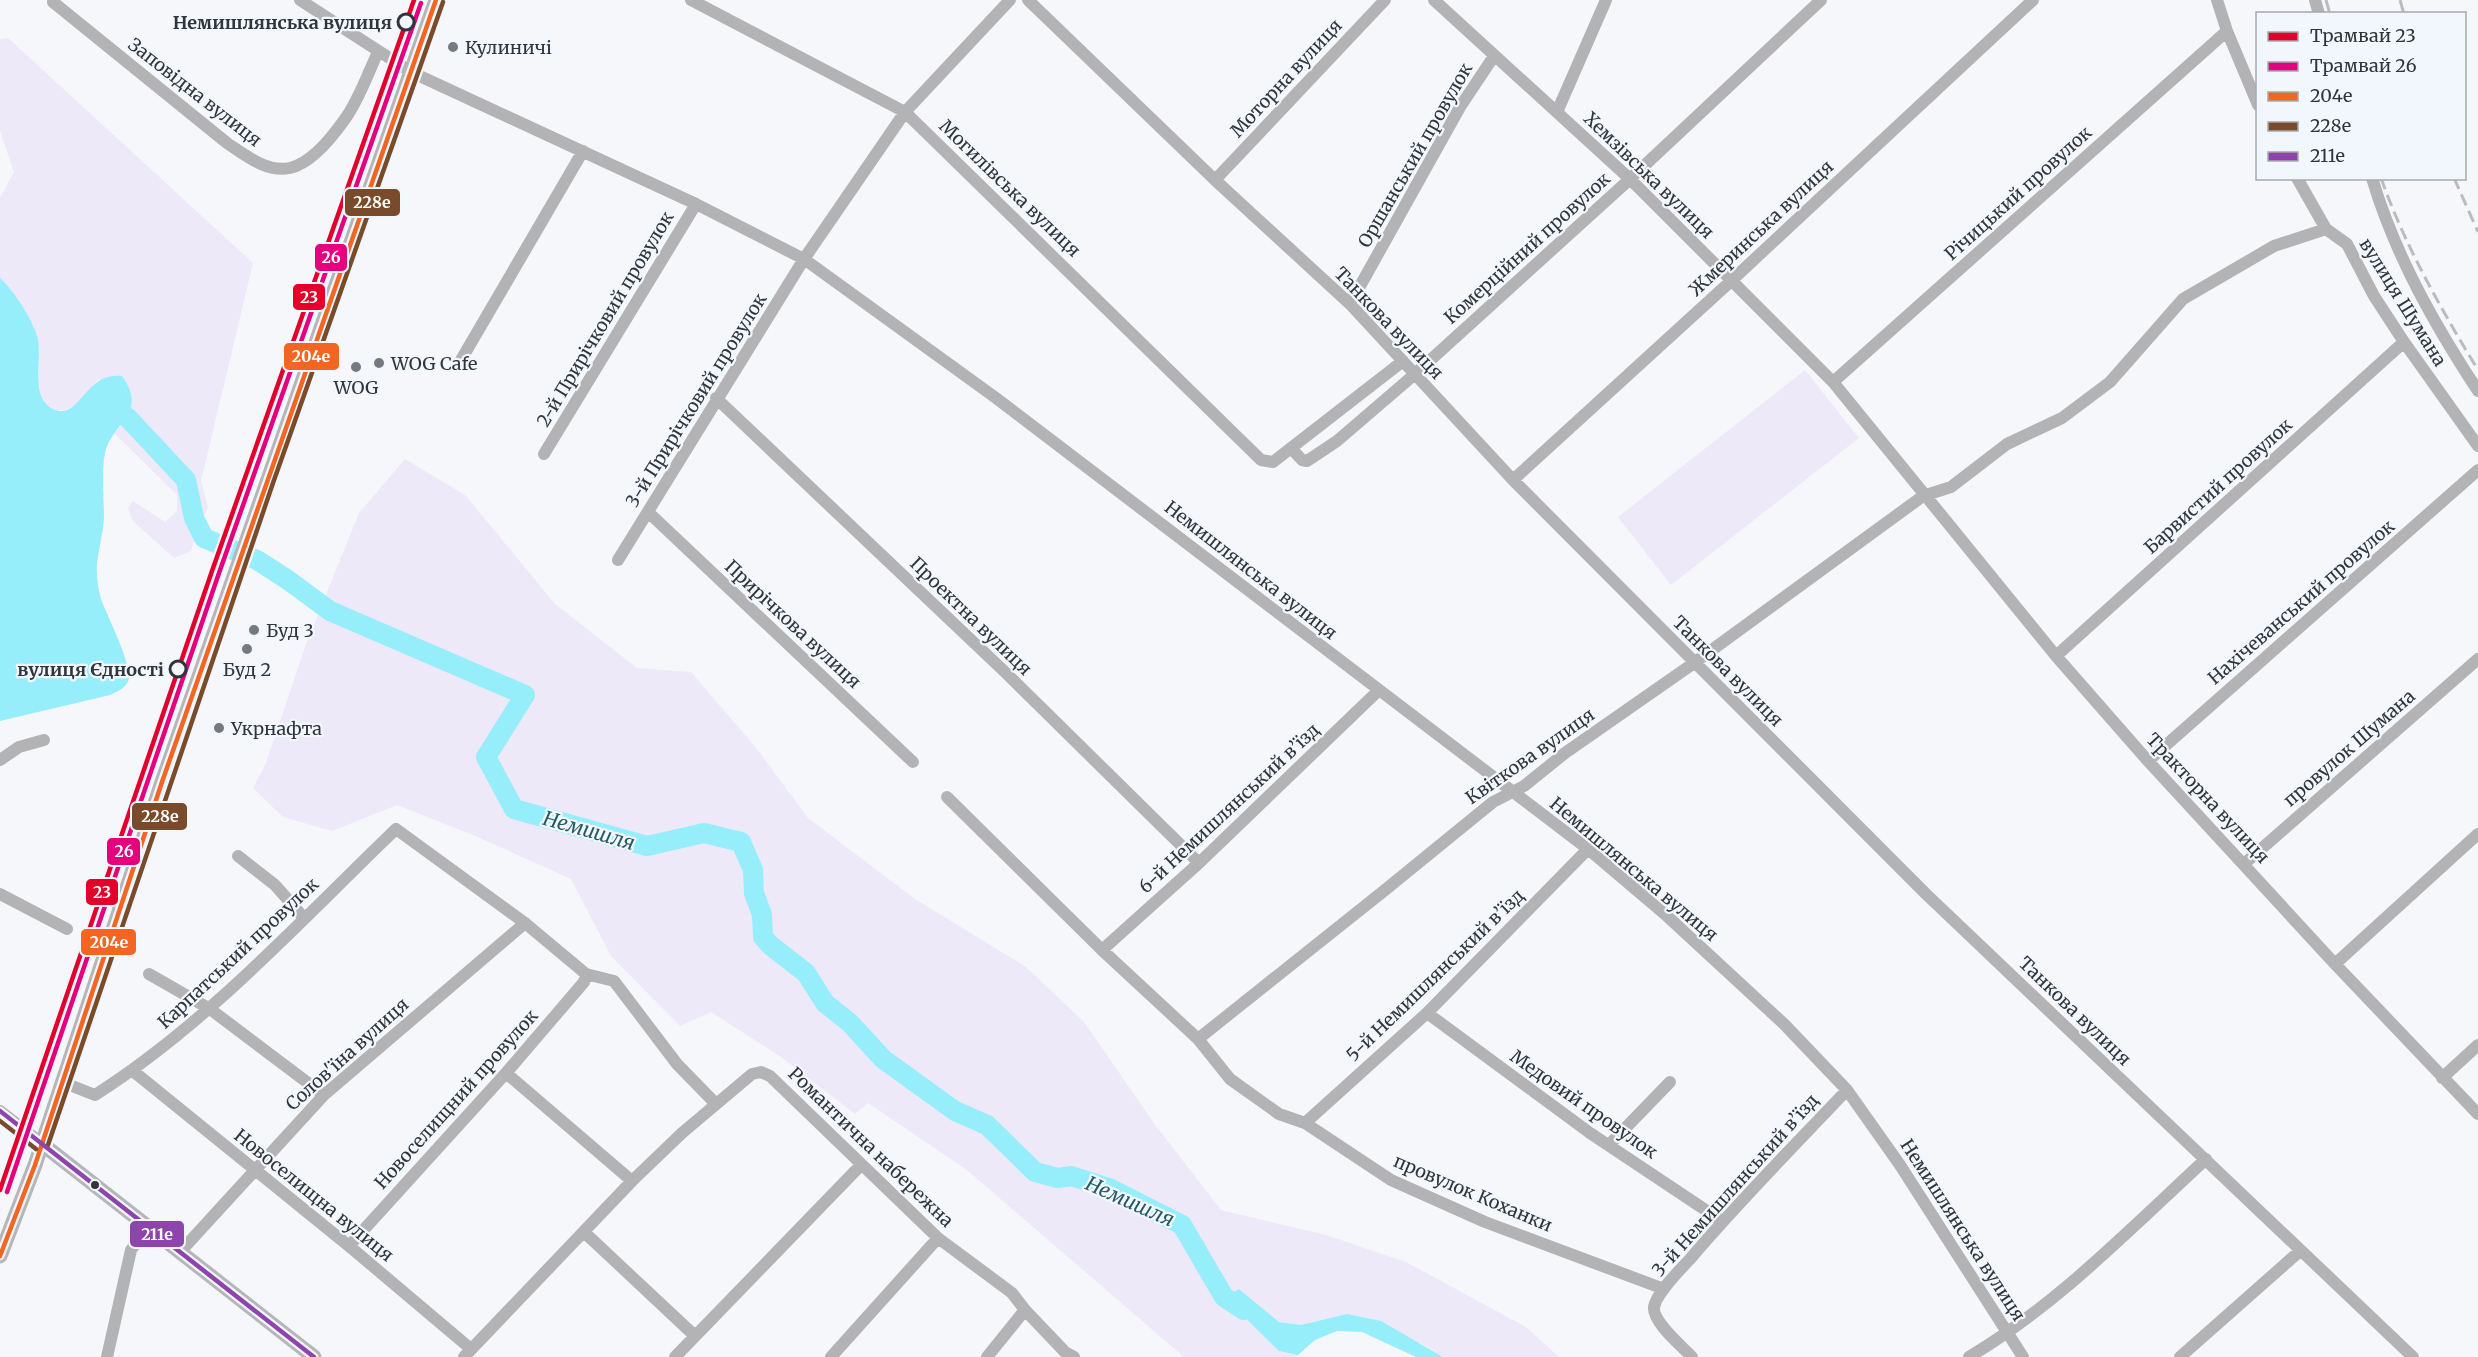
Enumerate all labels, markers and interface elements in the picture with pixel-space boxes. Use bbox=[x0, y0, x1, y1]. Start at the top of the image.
place label: Немишлянська вулиця bbox=[173, 11, 392, 34]
legend bbox=[2256, 12, 2466, 180]
marker: Немишлянська вулиця bbox=[397, 13, 415, 31]
street label: Моторна вулиця bbox=[1225, 14, 1347, 142]
text: Трамвай 23 bbox=[2310, 24, 2416, 47]
street label: Заповідна вулиця bbox=[124, 33, 267, 151]
place label: Кулиничі bbox=[465, 36, 552, 59]
marker: Кулиничі bbox=[446, 40, 460, 54]
text: Трамвай 26 bbox=[2310, 54, 2417, 77]
street label: Оршанський провулок bbox=[1353, 58, 1478, 251]
text: 204е bbox=[2310, 84, 2352, 107]
street label: Хемзівська вулиця bbox=[1579, 107, 1719, 243]
street label: Могилівська вулиця bbox=[934, 114, 1086, 262]
text: 228е bbox=[2310, 114, 2351, 137]
street label: Річицький провулок bbox=[1940, 121, 2097, 265]
text: 211е bbox=[2310, 144, 2345, 167]
street label: Жмеринська вулиця bbox=[1684, 155, 1838, 301]
street label: Комерційний провулок bbox=[1439, 167, 1615, 329]
line badge: 228е bbox=[344, 188, 401, 217]
text: 228е bbox=[353, 192, 391, 212]
street label: 2-й Прирічковий провулок bbox=[531, 207, 679, 431]
street label: вулиця Шумана bbox=[2354, 234, 2452, 371]
line badge: 26 bbox=[314, 243, 348, 272]
text: 26 bbox=[322, 247, 341, 267]
street label: Танкова вулиця bbox=[1330, 262, 1449, 384]
line badge: 23 bbox=[292, 283, 326, 311]
text: 23 bbox=[300, 287, 318, 307]
street label: 3-й Прирічковий провулок bbox=[621, 288, 772, 511]
line badge: 204е bbox=[283, 342, 340, 371]
text: 204е bbox=[292, 346, 331, 366]
place label: WOG Cafe bbox=[390, 352, 477, 375]
marker: WOG Cafe bbox=[372, 356, 386, 370]
marker: WOG bbox=[349, 360, 363, 374]
place label: WOG bbox=[333, 376, 378, 399]
street label: Барвистий провулок bbox=[2139, 413, 2297, 559]
street label: Немишлянська вулиця bbox=[1160, 496, 1342, 645]
street label: Нахічеванський провулок bbox=[2203, 514, 2399, 689]
street label: Проектна вулиця bbox=[905, 552, 1037, 680]
street label: Прирічкова вулиця bbox=[720, 555, 866, 693]
street label: Танкова вулиця bbox=[1668, 611, 1788, 731]
place label: Буд 3 bbox=[266, 619, 314, 642]
marker: Буд 3 bbox=[247, 623, 261, 637]
marker: Буд 2 bbox=[240, 642, 254, 656]
place label: вулиця Єдності bbox=[17, 658, 164, 681]
place label: Буд 2 bbox=[223, 658, 271, 681]
marker: вулиця Єдності bbox=[169, 660, 187, 678]
street label: провулок Шумана bbox=[2279, 684, 2420, 811]
street label: Квіткова вулиця bbox=[1461, 703, 1599, 809]
place label: Укрнафта bbox=[230, 717, 322, 740]
street label: 6-й Немишлянський в’їзд bbox=[1134, 718, 1324, 898]
marker: Укрнафта bbox=[212, 721, 226, 735]
street label: Тракторна вулиця bbox=[2142, 728, 2275, 868]
street label: Немишлянська вулиця bbox=[1545, 792, 1723, 946]
line badge: 228е bbox=[131, 802, 188, 831]
water label: Немишля bbox=[540, 805, 638, 855]
text: 228е bbox=[141, 806, 179, 826]
line badge: 26 bbox=[106, 837, 141, 866]
text: 26 bbox=[115, 841, 134, 861]
street label: Карпатський провулок bbox=[153, 872, 324, 1034]
line badge: 23 bbox=[85, 878, 119, 906]
text: 23 bbox=[93, 882, 111, 902]
street label: 5-й Немишлянський в’їзд bbox=[1341, 884, 1529, 1066]
line badge: 204е bbox=[80, 928, 137, 956]
text: 204е bbox=[90, 932, 129, 952]
street label: Танкова вулиця bbox=[2014, 952, 2136, 1071]
street label: Солов'їна вулиця bbox=[281, 993, 413, 1115]
street label: Новоселищний провулок bbox=[369, 1004, 543, 1193]
street label: Медовий провулок bbox=[1506, 1045, 1663, 1164]
street label: Романтична набережна bbox=[784, 1062, 959, 1232]
street label: 3-й Немишлянський в’їзд bbox=[1647, 1089, 1823, 1281]
street label: Новоселищна вулиця bbox=[230, 1124, 399, 1267]
street label: Немишлянська вулиця bbox=[1896, 1135, 2031, 1326]
street label: провулок Коханки bbox=[1390, 1149, 1556, 1237]
water label: Немишля bbox=[1082, 1170, 1178, 1232]
unlabelled marker bbox=[89, 1179, 101, 1191]
line badge: 211е bbox=[129, 1220, 185, 1248]
text: 211е bbox=[141, 1224, 173, 1244]

